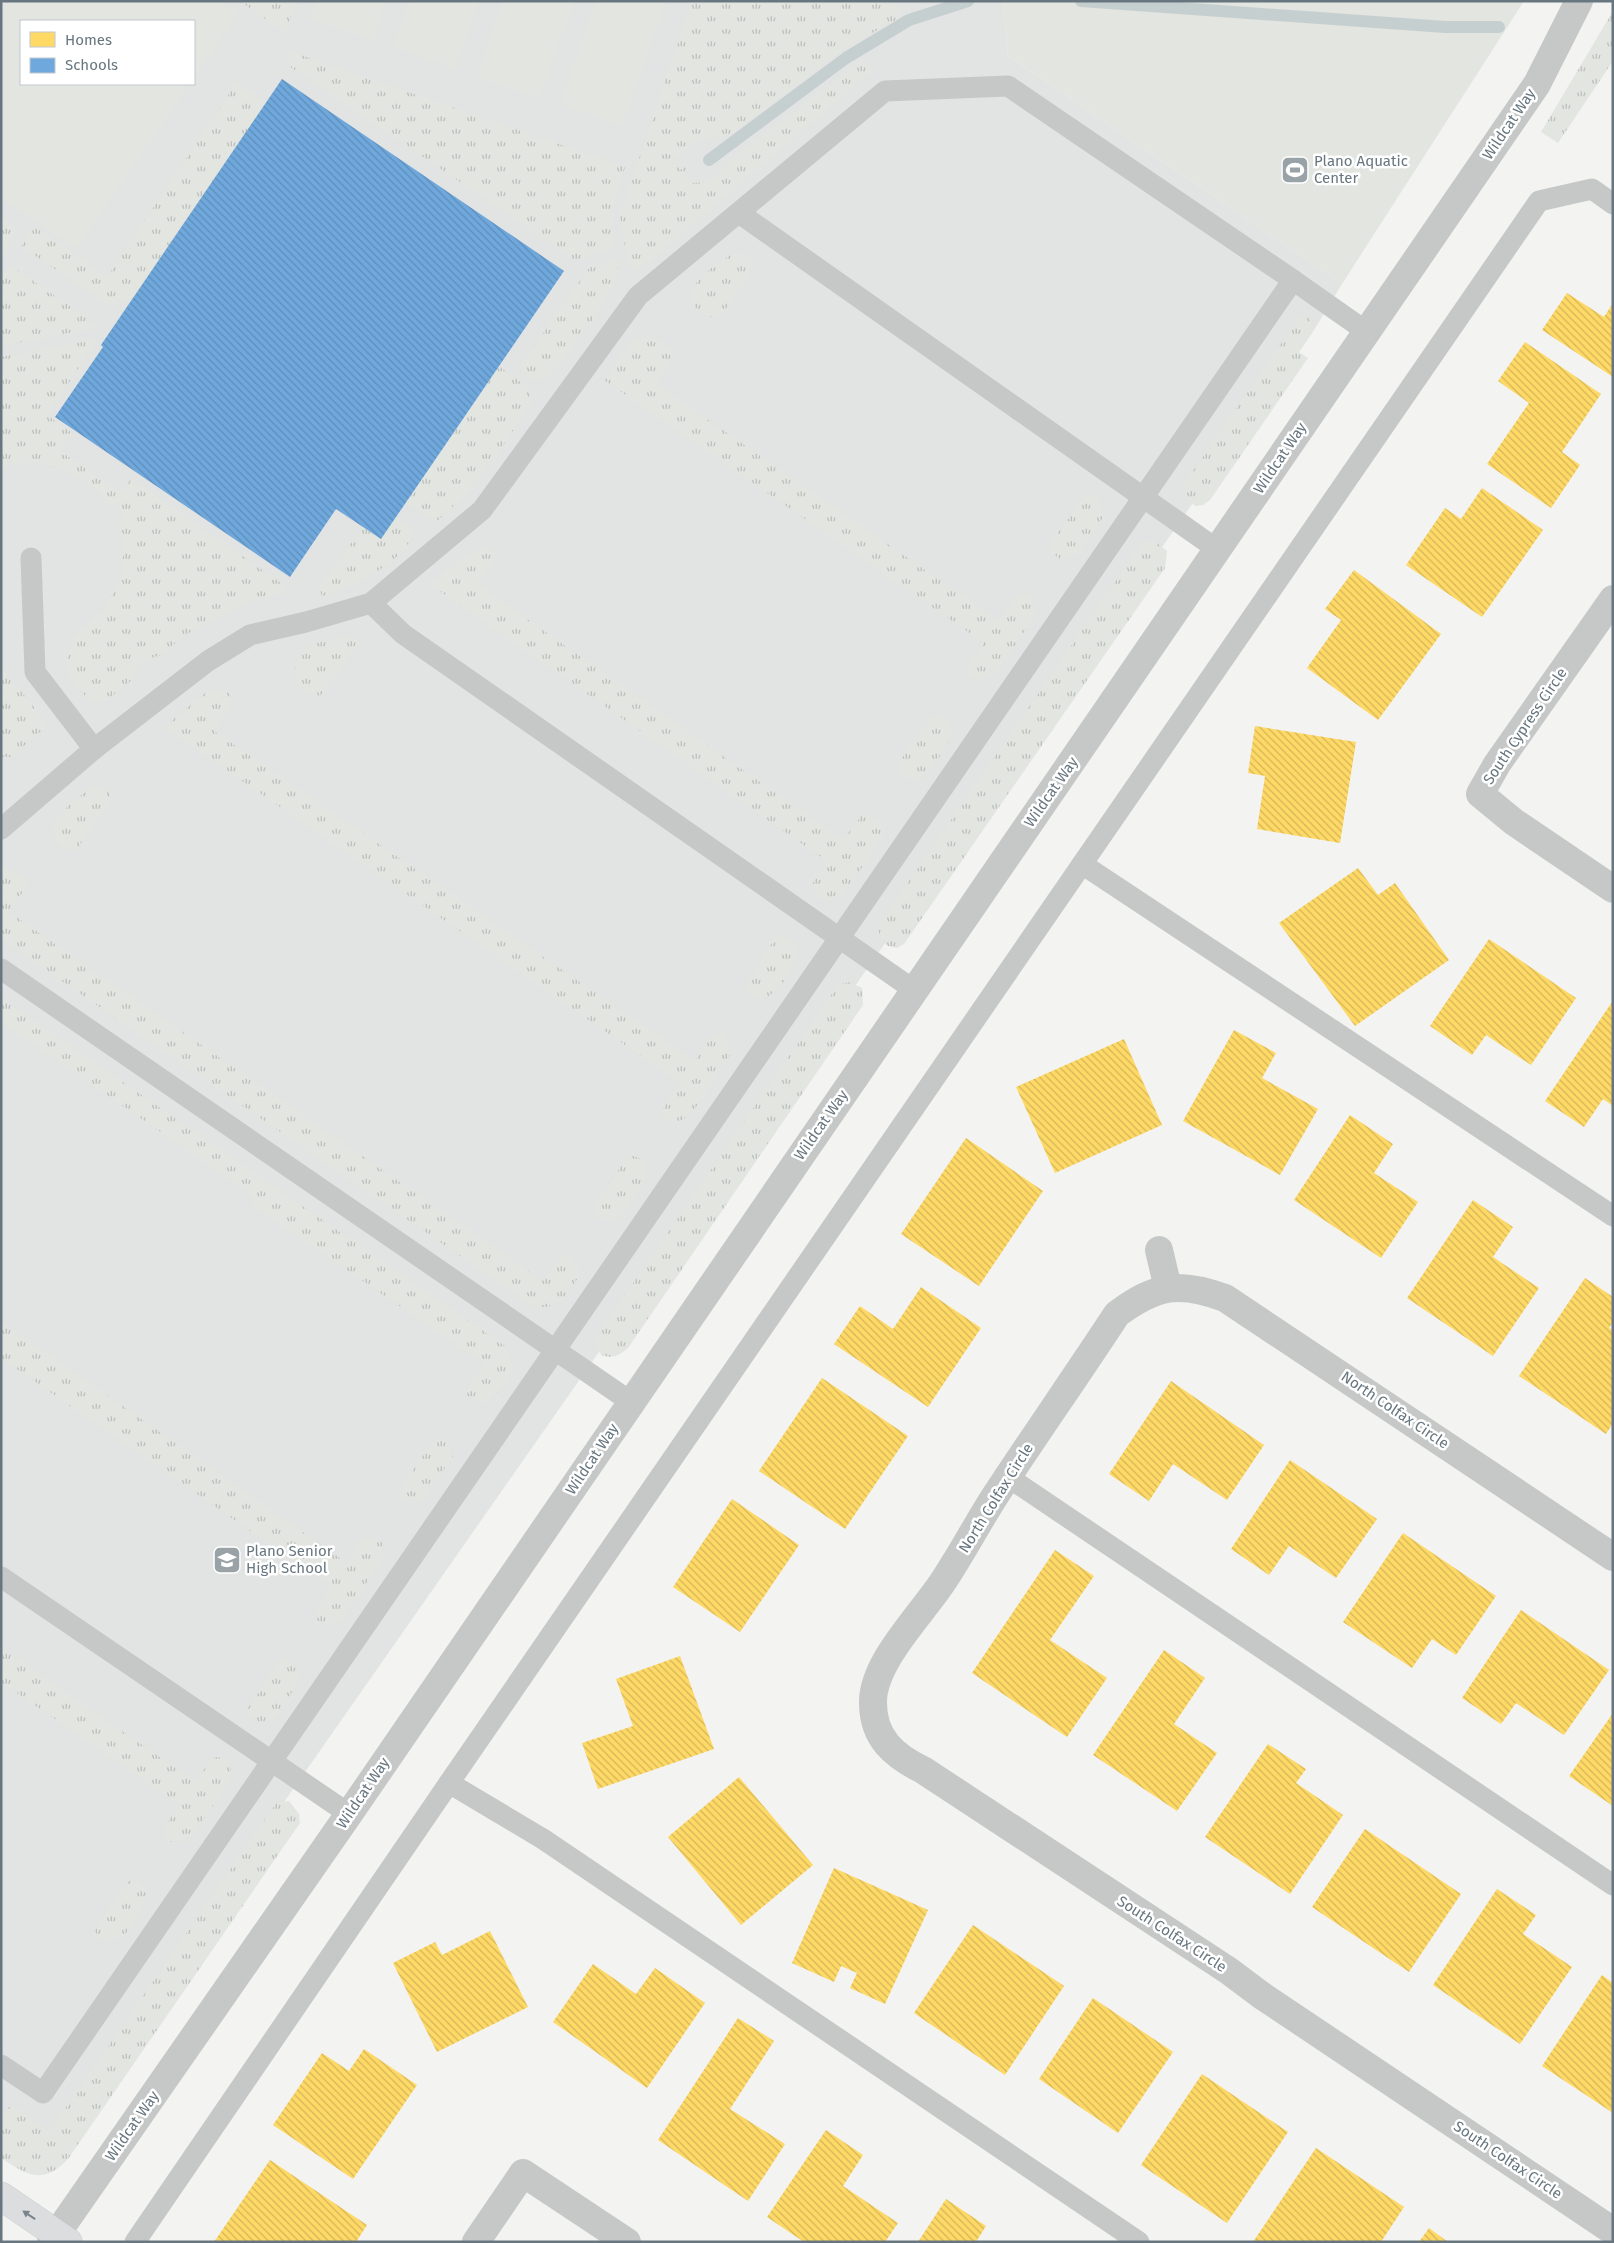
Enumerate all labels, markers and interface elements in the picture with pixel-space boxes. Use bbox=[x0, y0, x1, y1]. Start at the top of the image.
legend bbox=[20, 20, 195, 85]
text: Homes bbox=[65, 31, 112, 49]
text: Schools bbox=[65, 56, 118, 74]
street label: Wildcat Way bbox=[1479, 85, 1540, 163]
place label: Plano Aquatic Center bbox=[1314, 152, 1408, 187]
sports icon: Plano Aquatic Center bbox=[1280, 155, 1310, 185]
street label: Wildcat Way bbox=[1250, 419, 1311, 497]
street label: South Cypress Circle bbox=[1479, 664, 1571, 788]
street label: Wildcat Way bbox=[1020, 753, 1082, 831]
street label: Wildcat Way bbox=[790, 1086, 852, 1164]
street label: North Colfax Circle bbox=[1338, 1367, 1452, 1453]
street label: Wildcat Way bbox=[562, 1420, 623, 1498]
street label: North Colfax Circle bbox=[955, 1440, 1037, 1556]
place label: Plano Senior High School bbox=[246, 1542, 333, 1577]
school or university icon: Plano Senior High School bbox=[212, 1545, 242, 1575]
street label: Wildcat Way bbox=[333, 1754, 394, 1832]
street label: South Colfax Circle bbox=[1114, 1892, 1230, 1976]
street label: Wildcat Way bbox=[101, 2087, 163, 2165]
street label: South Colfax Circle bbox=[1450, 2117, 1566, 2203]
one-way arrow bbox=[22, 2210, 36, 2220]

